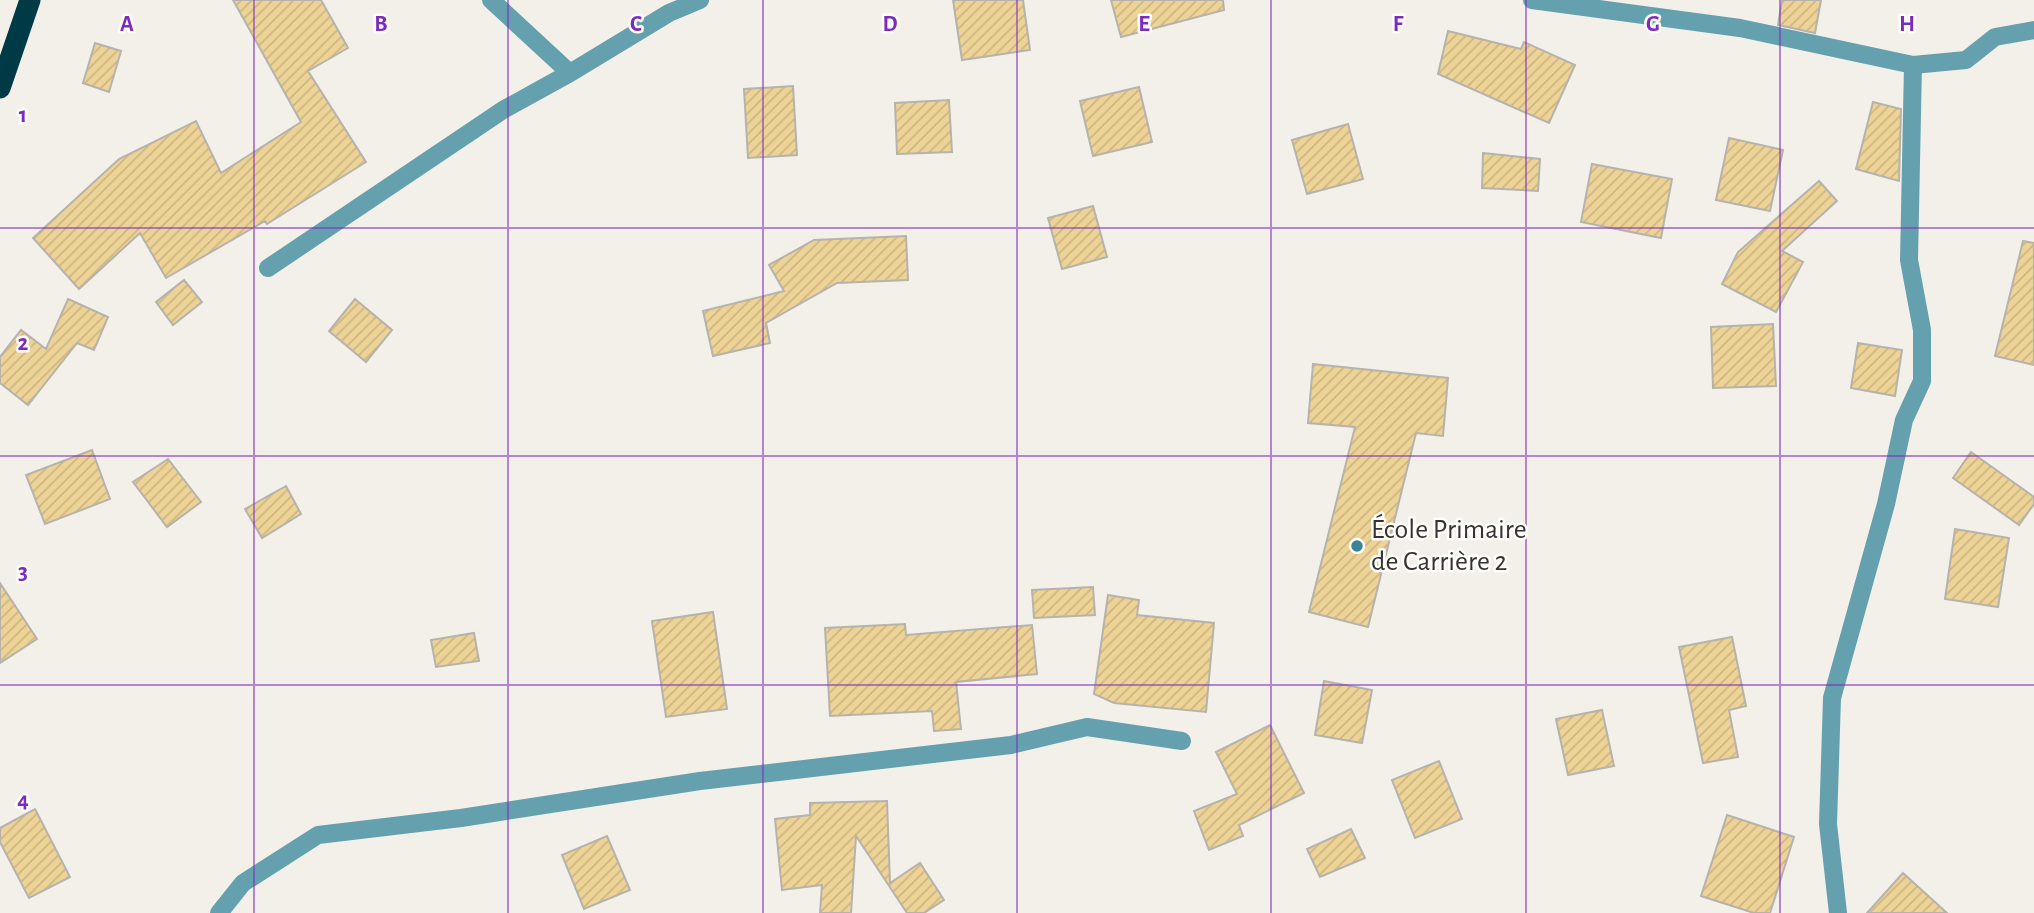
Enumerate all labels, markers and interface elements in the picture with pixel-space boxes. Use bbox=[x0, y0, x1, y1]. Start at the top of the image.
text: A bbox=[120, 13, 134, 36]
text: B bbox=[374, 13, 388, 36]
text: C bbox=[630, 13, 642, 36]
text: D bbox=[882, 13, 898, 36]
text: E bbox=[1138, 13, 1150, 36]
text: F bbox=[1393, 13, 1404, 36]
text: G bbox=[1646, 13, 1660, 36]
text: H bbox=[1899, 13, 1915, 36]
text: 1 bbox=[19, 104, 27, 127]
text: 2 bbox=[18, 332, 29, 355]
place label: École Primaire de Carrière 2 bbox=[1371, 513, 1527, 576]
marker: École Primaire de Carrière 2 bbox=[1349, 538, 1365, 554]
text: 3 bbox=[18, 561, 28, 584]
text: 4 bbox=[17, 789, 29, 812]

